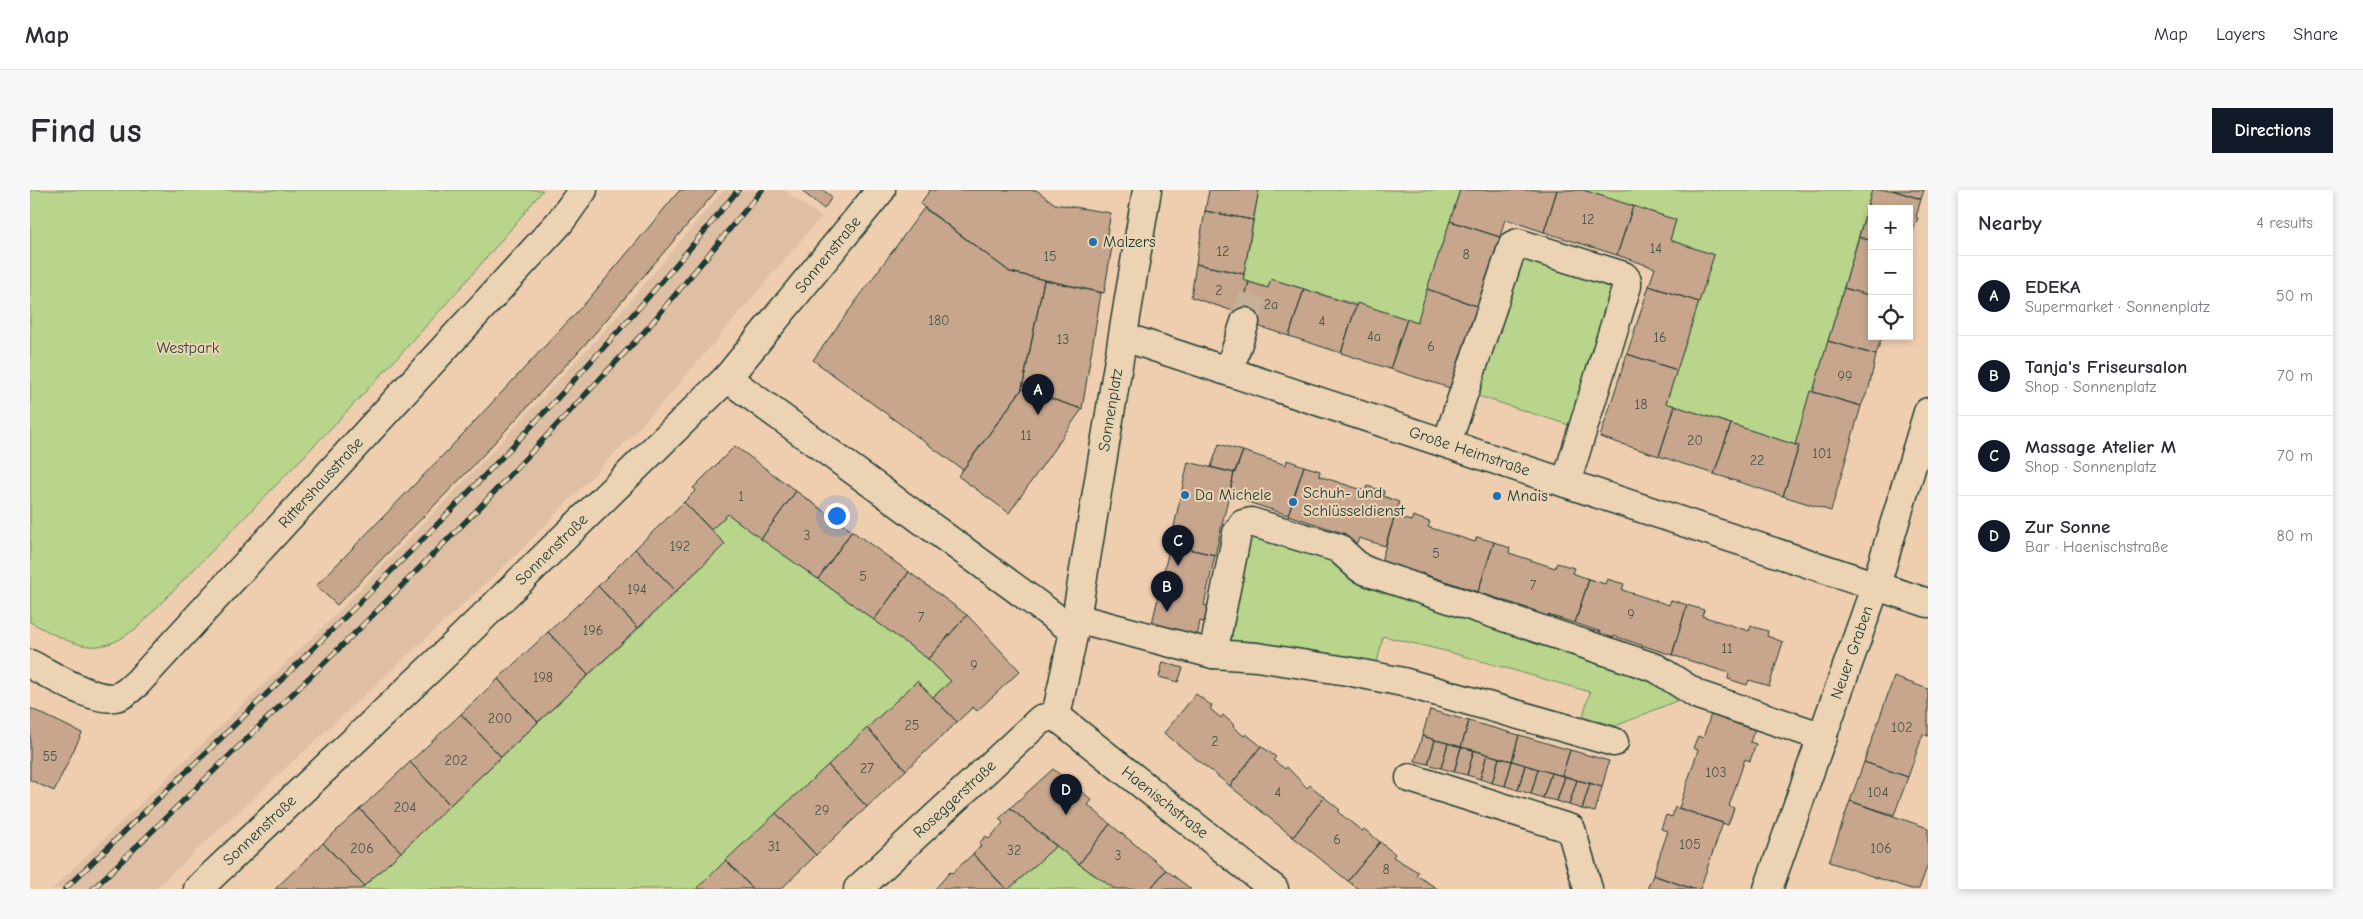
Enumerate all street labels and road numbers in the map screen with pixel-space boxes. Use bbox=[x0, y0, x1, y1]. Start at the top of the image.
street label: Sonnenstraße bbox=[791, 213, 865, 297]
street label: Sonnenplatz bbox=[1095, 367, 1126, 453]
street label: Große Heimstraße bbox=[1407, 423, 1532, 480]
street label: Rittershausstraße bbox=[275, 434, 367, 532]
street label: Sonnenstraße bbox=[512, 510, 591, 589]
street label: Neuer Graben bbox=[1827, 603, 1877, 702]
street label: Roseggerstraße bbox=[910, 757, 1000, 842]
street label: Haenischstraße bbox=[1118, 763, 1212, 842]
street label: Sonnenstraße bbox=[219, 792, 300, 869]

